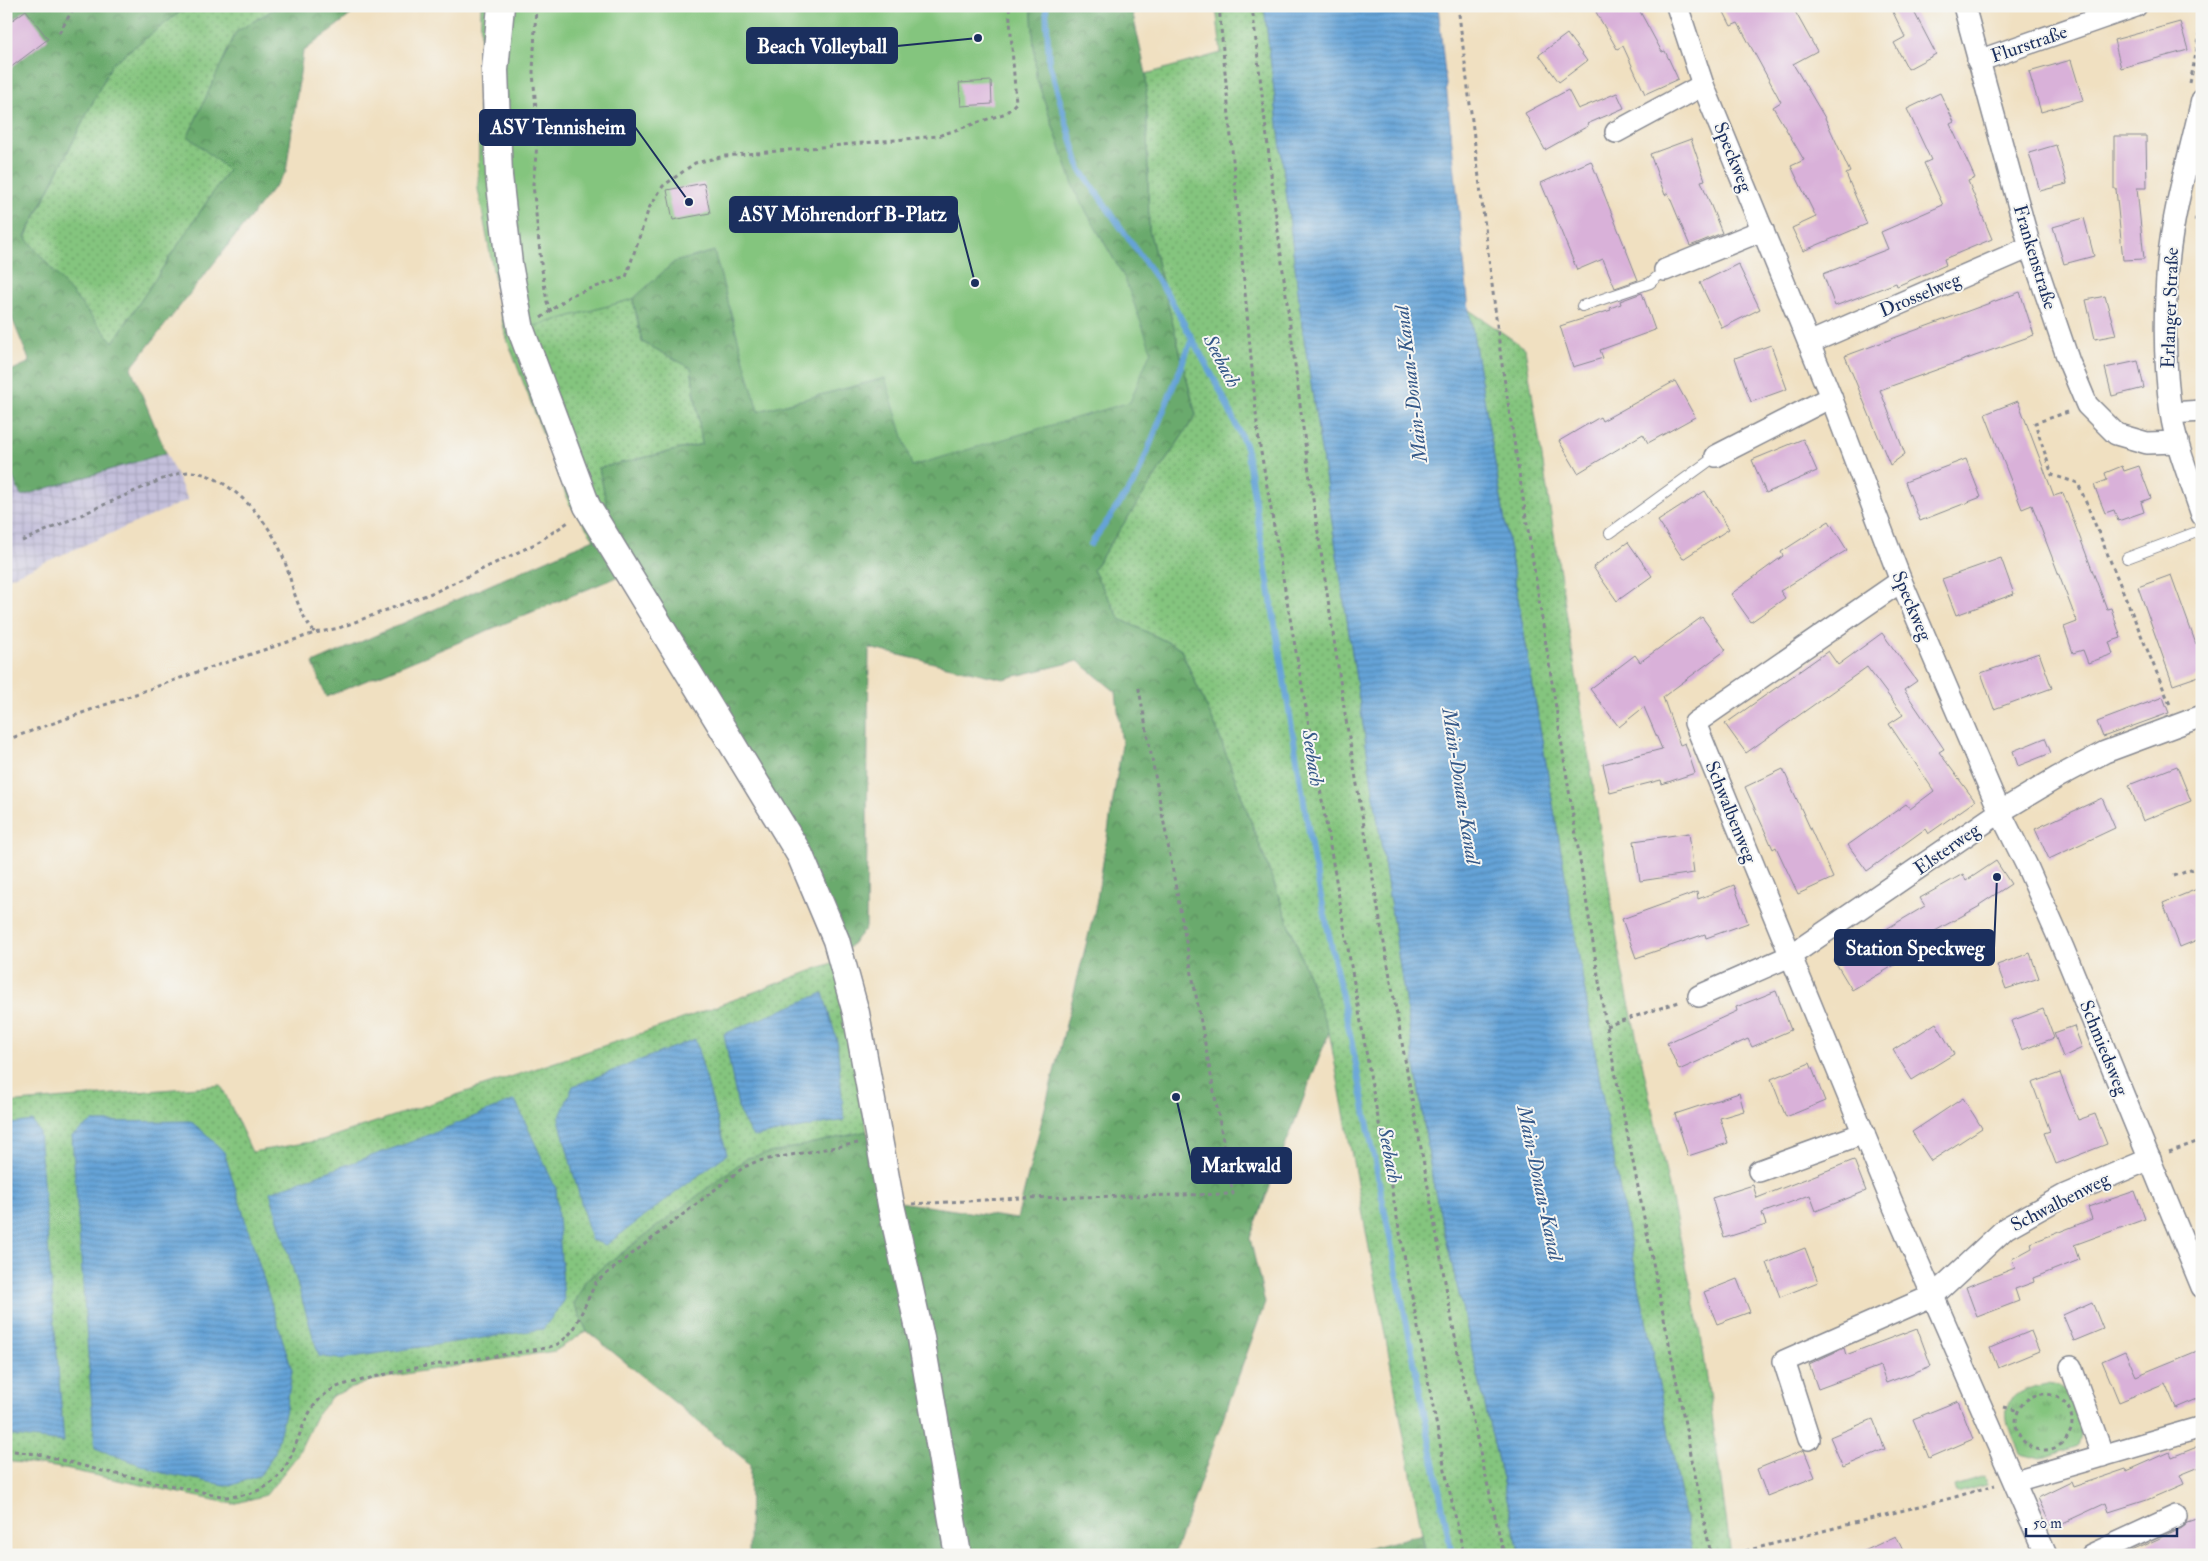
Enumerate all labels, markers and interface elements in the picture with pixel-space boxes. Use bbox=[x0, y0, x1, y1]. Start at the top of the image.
street label: Flurstraße bbox=[1988, 20, 2070, 68]
callout: Beach Volleyball bbox=[747, 28, 897, 63]
text: Beach Volleyball bbox=[757, 34, 888, 60]
callout: ASV Tennisheim bbox=[480, 110, 635, 145]
text: ASV Tennisheim bbox=[489, 115, 626, 140]
street label: Speckweg bbox=[1707, 118, 1758, 197]
callout: ASV Möhrendorf B-Platz bbox=[730, 197, 957, 232]
text: ASV Möhrendorf B-Platz bbox=[738, 202, 947, 227]
street label: Frankenstraße bbox=[2008, 202, 2062, 312]
street label: Erlanger Straße bbox=[2156, 247, 2184, 369]
street label: Drosselweg bbox=[1876, 267, 1965, 323]
water label: Main-Donau-Kanal bbox=[1389, 302, 1433, 465]
water label: Seebach bbox=[1197, 329, 1246, 392]
street label: Speckweg bbox=[1886, 567, 1938, 646]
water label: Main-Donau-Kanal bbox=[1436, 705, 1486, 868]
water label: Seebach bbox=[1296, 727, 1330, 788]
street label: Schwalbenweg bbox=[1700, 757, 1763, 867]
street label: Elsterweg bbox=[1909, 817, 1985, 880]
callout: Station Speckweg bbox=[1835, 930, 1994, 965]
text: Station Speckweg bbox=[1845, 936, 1986, 962]
street label: Schmiedsweg bbox=[2074, 997, 2134, 1100]
water label: Main-Donau-Kanal bbox=[1511, 1102, 1569, 1265]
water label: Seebach bbox=[1372, 1124, 1408, 1185]
callout: Markwald bbox=[1192, 1148, 1291, 1183]
text: Markwald bbox=[1200, 1153, 1281, 1178]
street label: Schwalbenweg bbox=[2006, 1167, 2114, 1237]
scale bar bbox=[2026, 1506, 2177, 1538]
text: 50 m bbox=[2033, 1514, 2062, 1533]

